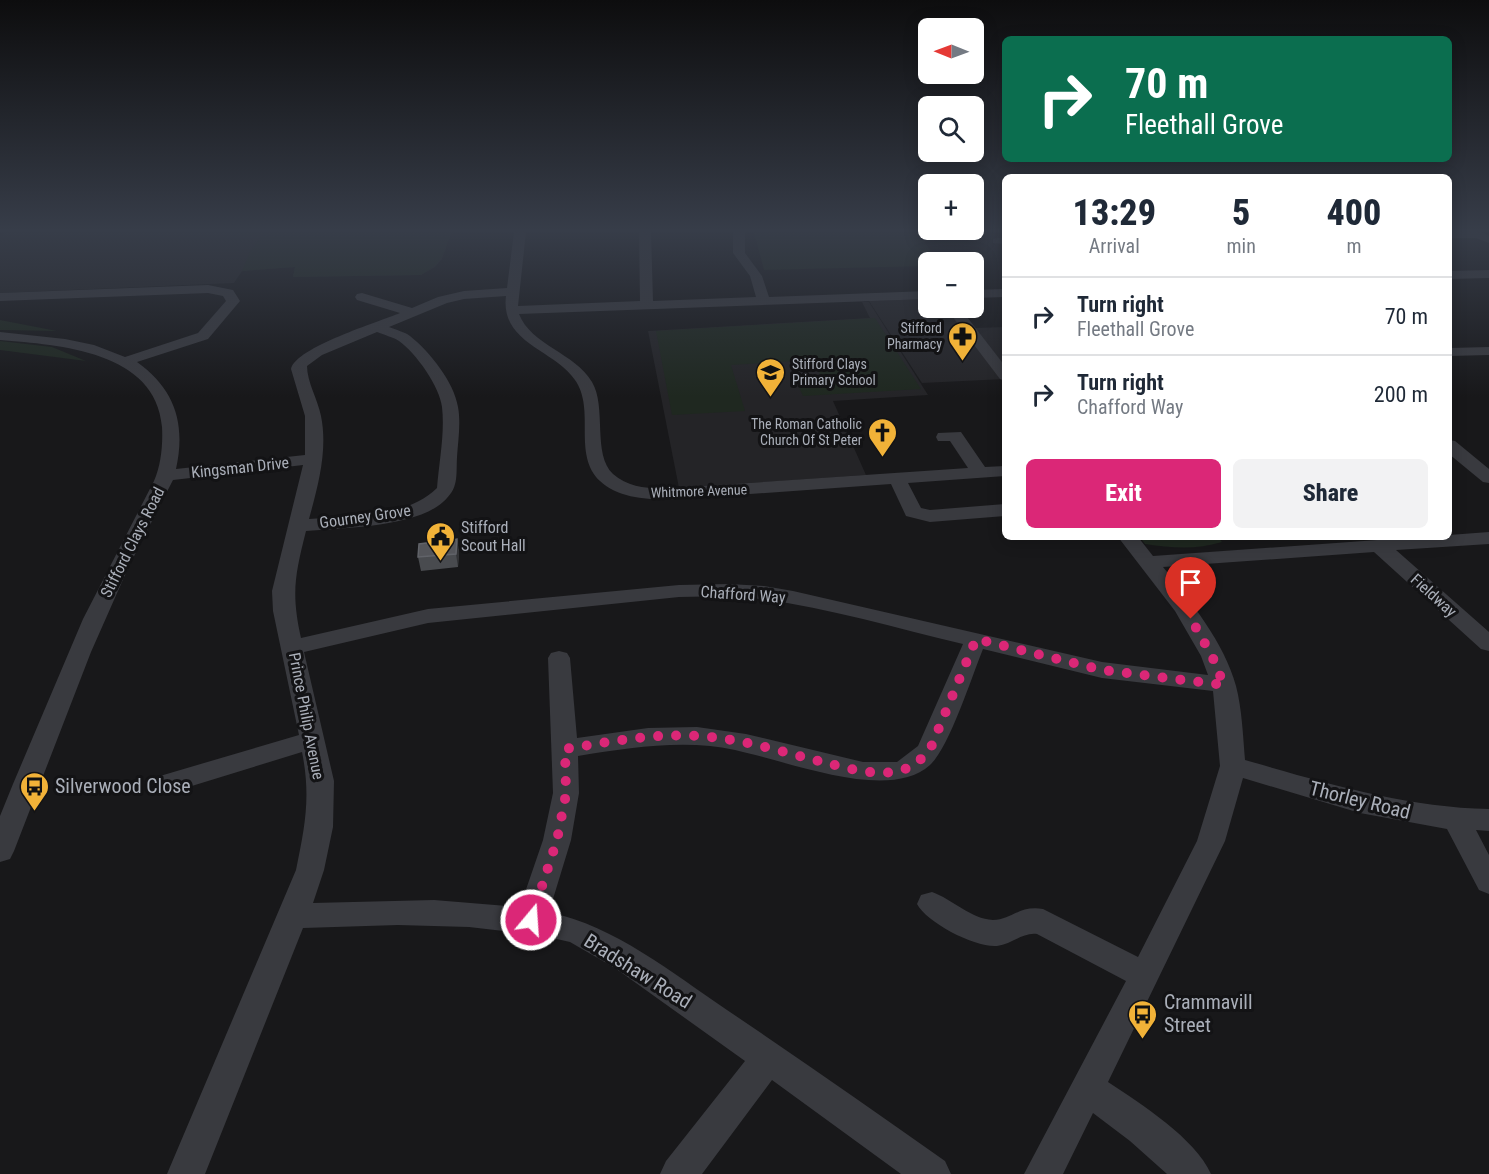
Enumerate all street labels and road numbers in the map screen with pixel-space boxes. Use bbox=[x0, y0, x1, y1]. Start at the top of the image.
street label: Kingsman Drive bbox=[190, 453, 290, 482]
street label: Whitmore Avenue bbox=[650, 481, 748, 501]
street label: Stifford Clays Road bbox=[96, 484, 168, 601]
street label: Gourney Grove bbox=[318, 501, 412, 532]
street label: Fieldway bbox=[1407, 570, 1461, 621]
street label: Chafford Way bbox=[700, 582, 786, 607]
street label: Prince Philip Avenue bbox=[285, 651, 328, 781]
street label: Thorley Road bbox=[1307, 776, 1413, 824]
street label: Bradshaw Road bbox=[580, 928, 696, 1014]

